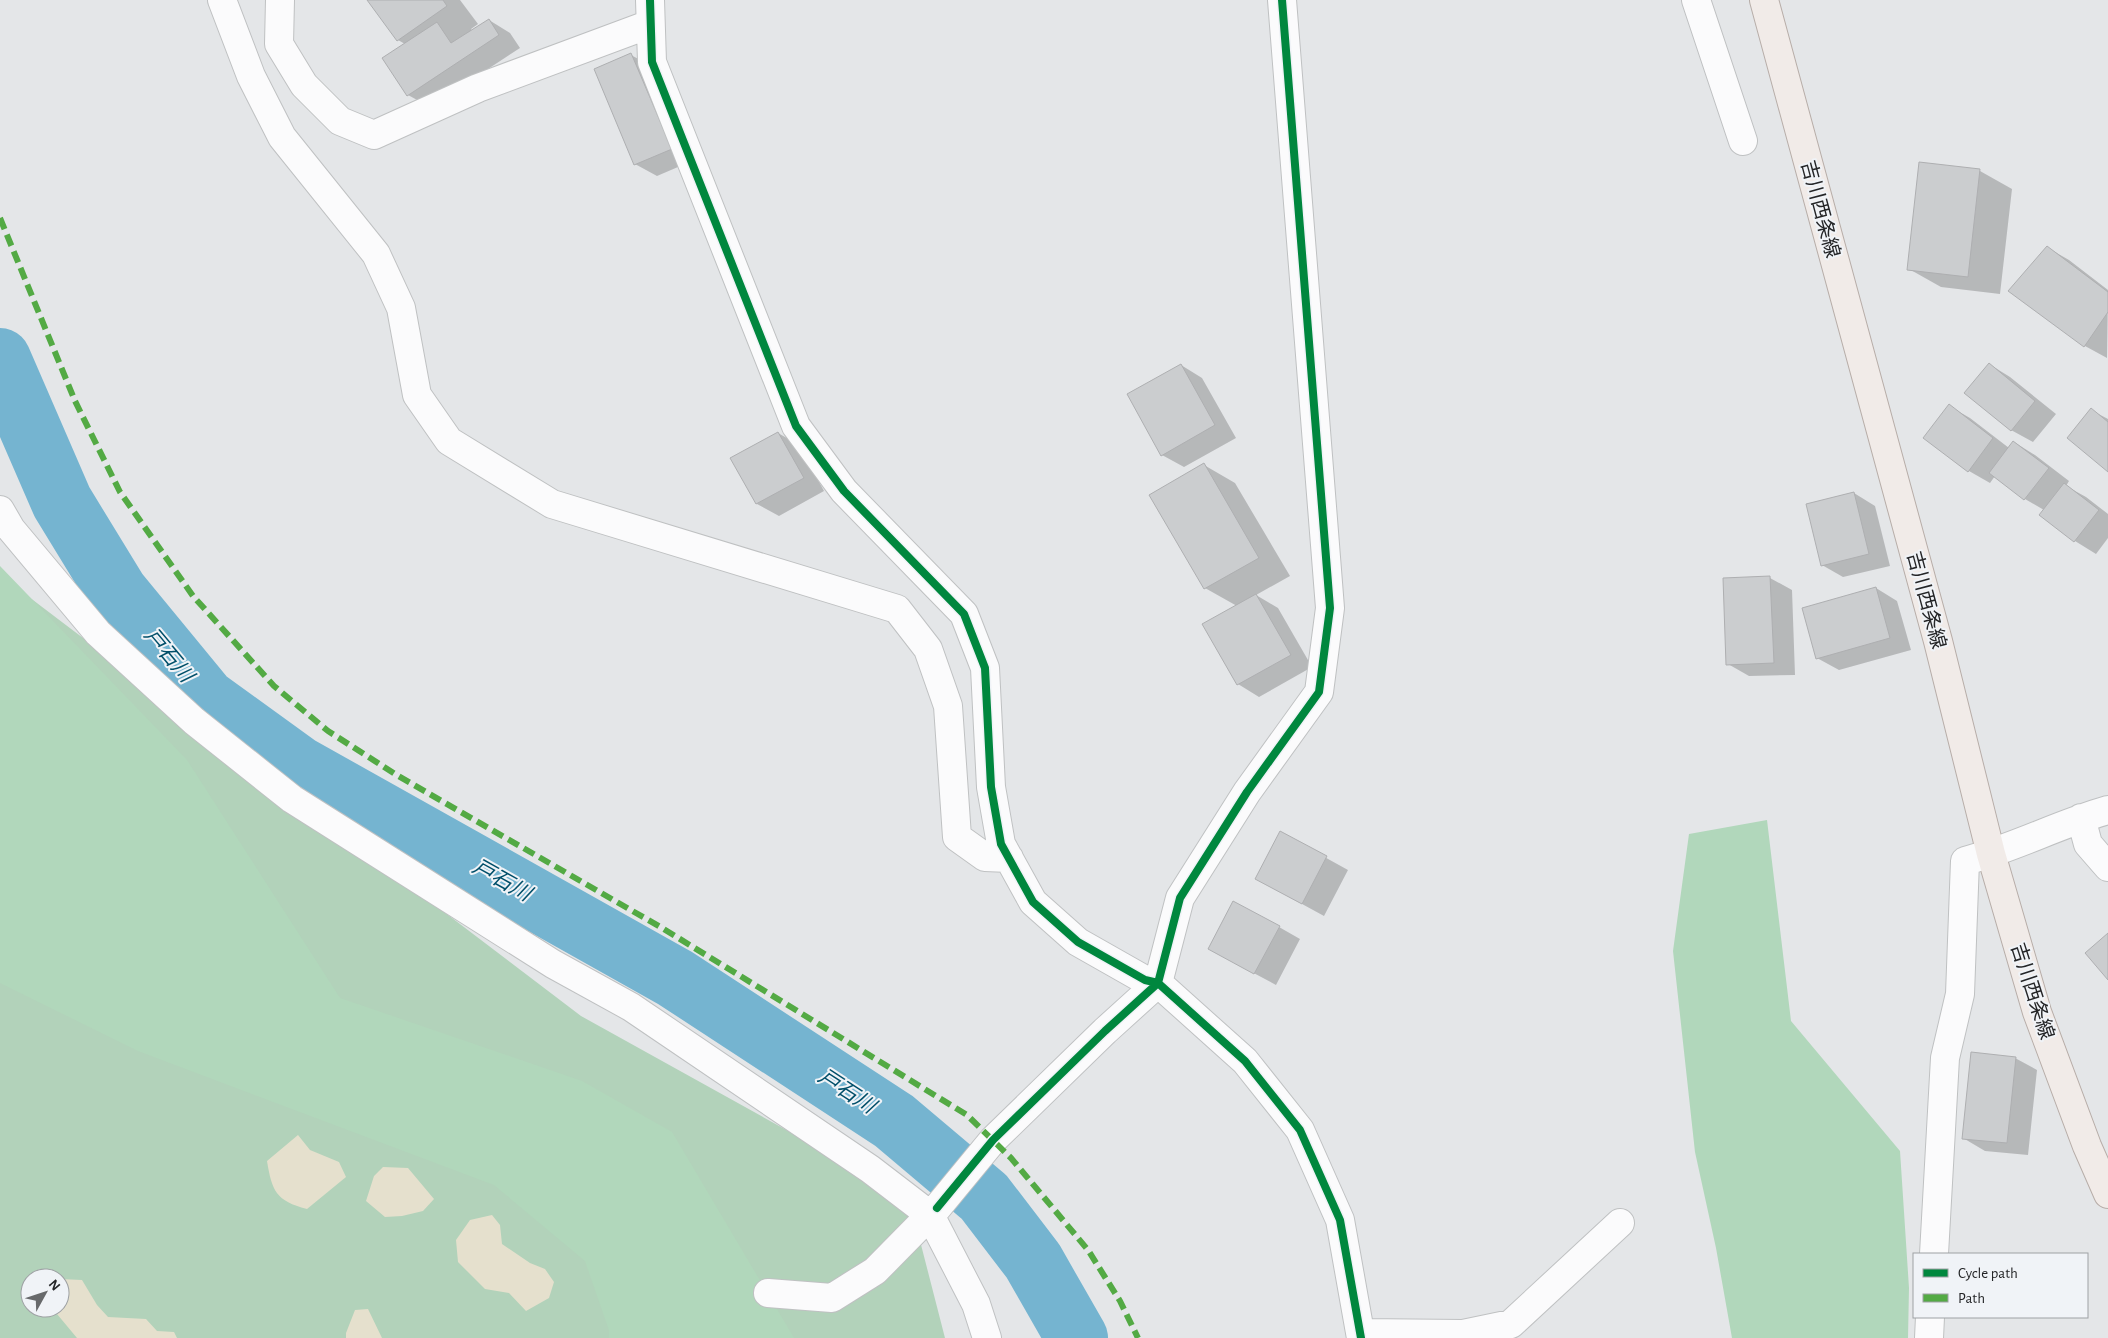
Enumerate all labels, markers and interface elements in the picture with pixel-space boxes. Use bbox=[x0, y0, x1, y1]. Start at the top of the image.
street label: 吉川西条線 bbox=[1797, 158, 1845, 260]
street label: 吉川西条線 bbox=[1903, 549, 1951, 651]
water label: 戸石川 bbox=[140, 624, 198, 688]
water label: 戸石川 bbox=[469, 856, 536, 906]
street label: 吉川西条線 bbox=[2007, 940, 2059, 1042]
water label: 戸石川 bbox=[815, 1065, 881, 1118]
legend bbox=[1913, 1253, 2088, 1318]
text: Cycle path bbox=[1958, 1266, 2018, 1281]
north arrow bbox=[20, 1268, 70, 1318]
text: N bbox=[46, 1277, 63, 1294]
text: Path bbox=[1958, 1291, 1985, 1306]

